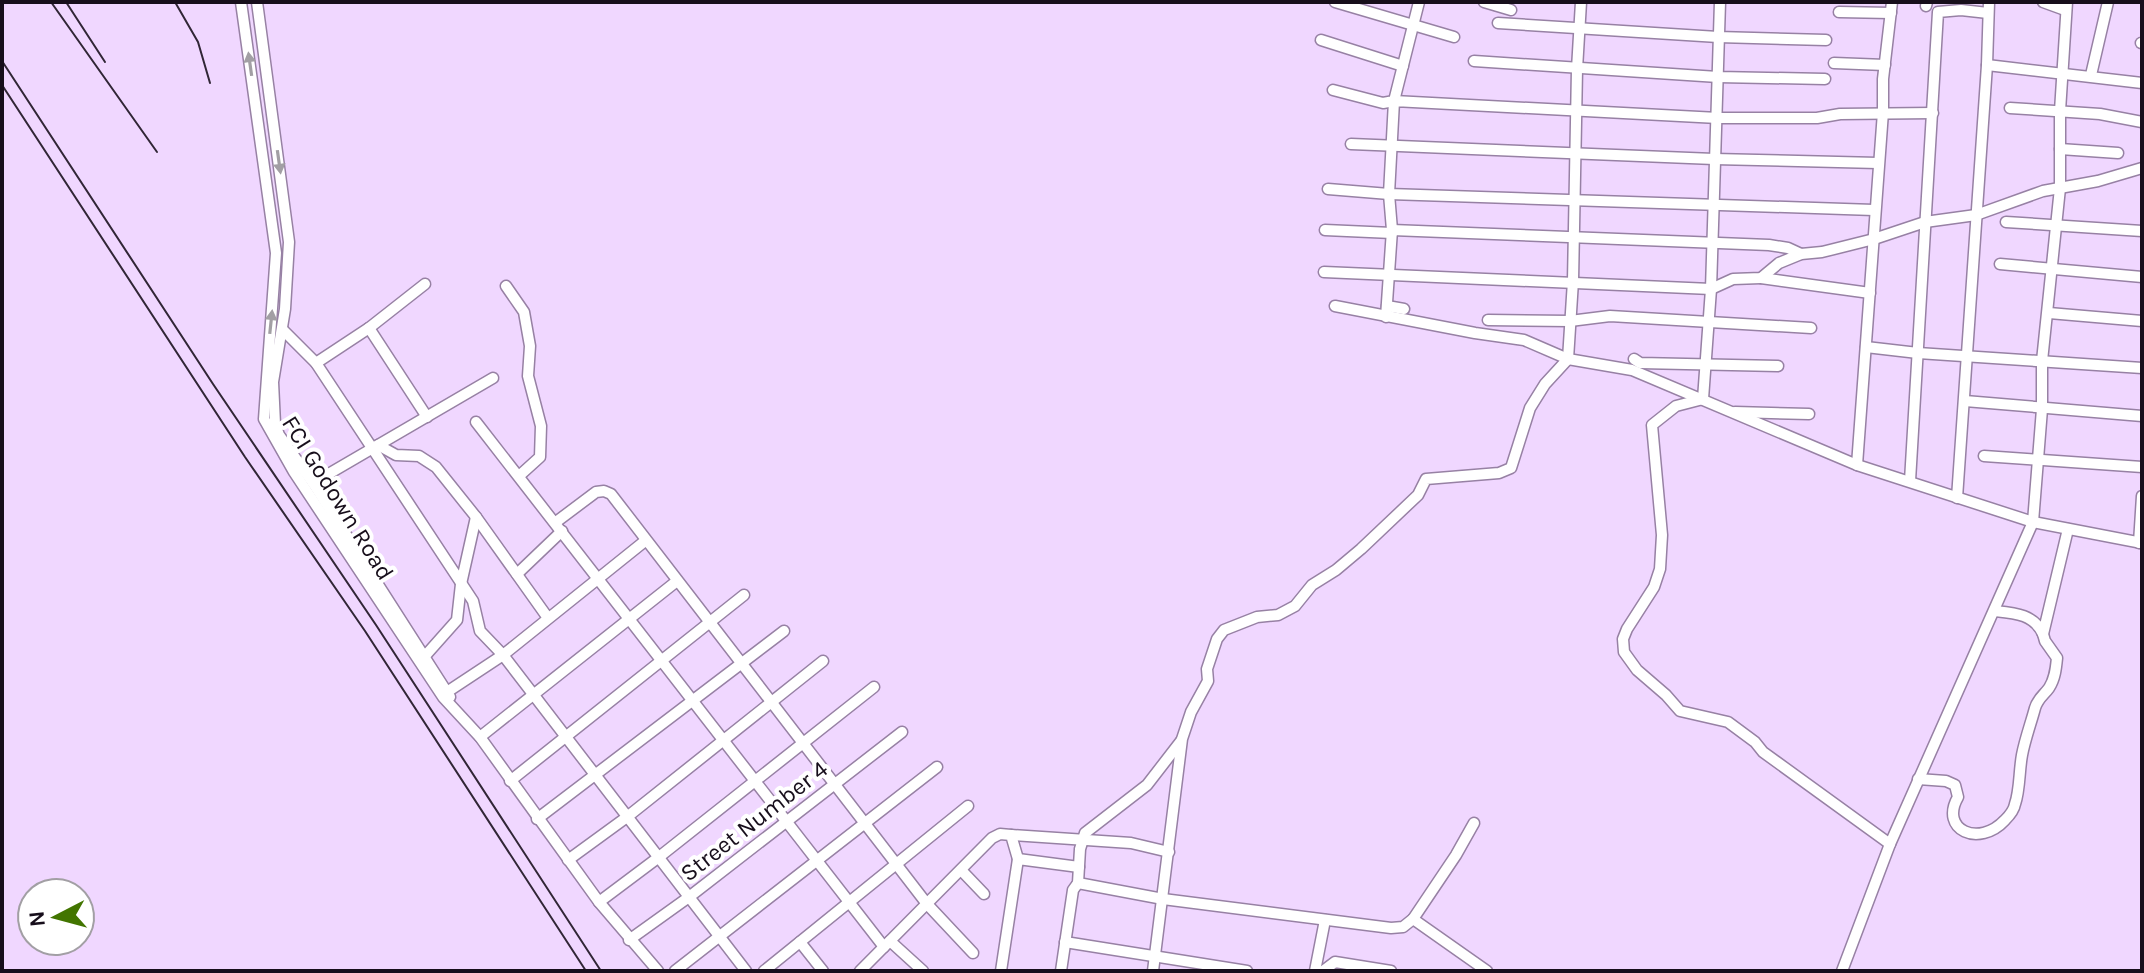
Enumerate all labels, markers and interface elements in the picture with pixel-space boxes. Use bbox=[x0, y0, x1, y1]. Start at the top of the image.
one-way arrow bbox=[243, 52, 256, 77]
one-way arrow bbox=[273, 150, 286, 175]
one-way arrow bbox=[264, 310, 277, 335]
street label: FCI Godown Road bbox=[276, 411, 400, 585]
street label: Street Number 4 bbox=[675, 755, 833, 887]
north arrow bbox=[16, 877, 96, 957]
text: N bbox=[23, 910, 51, 928]

